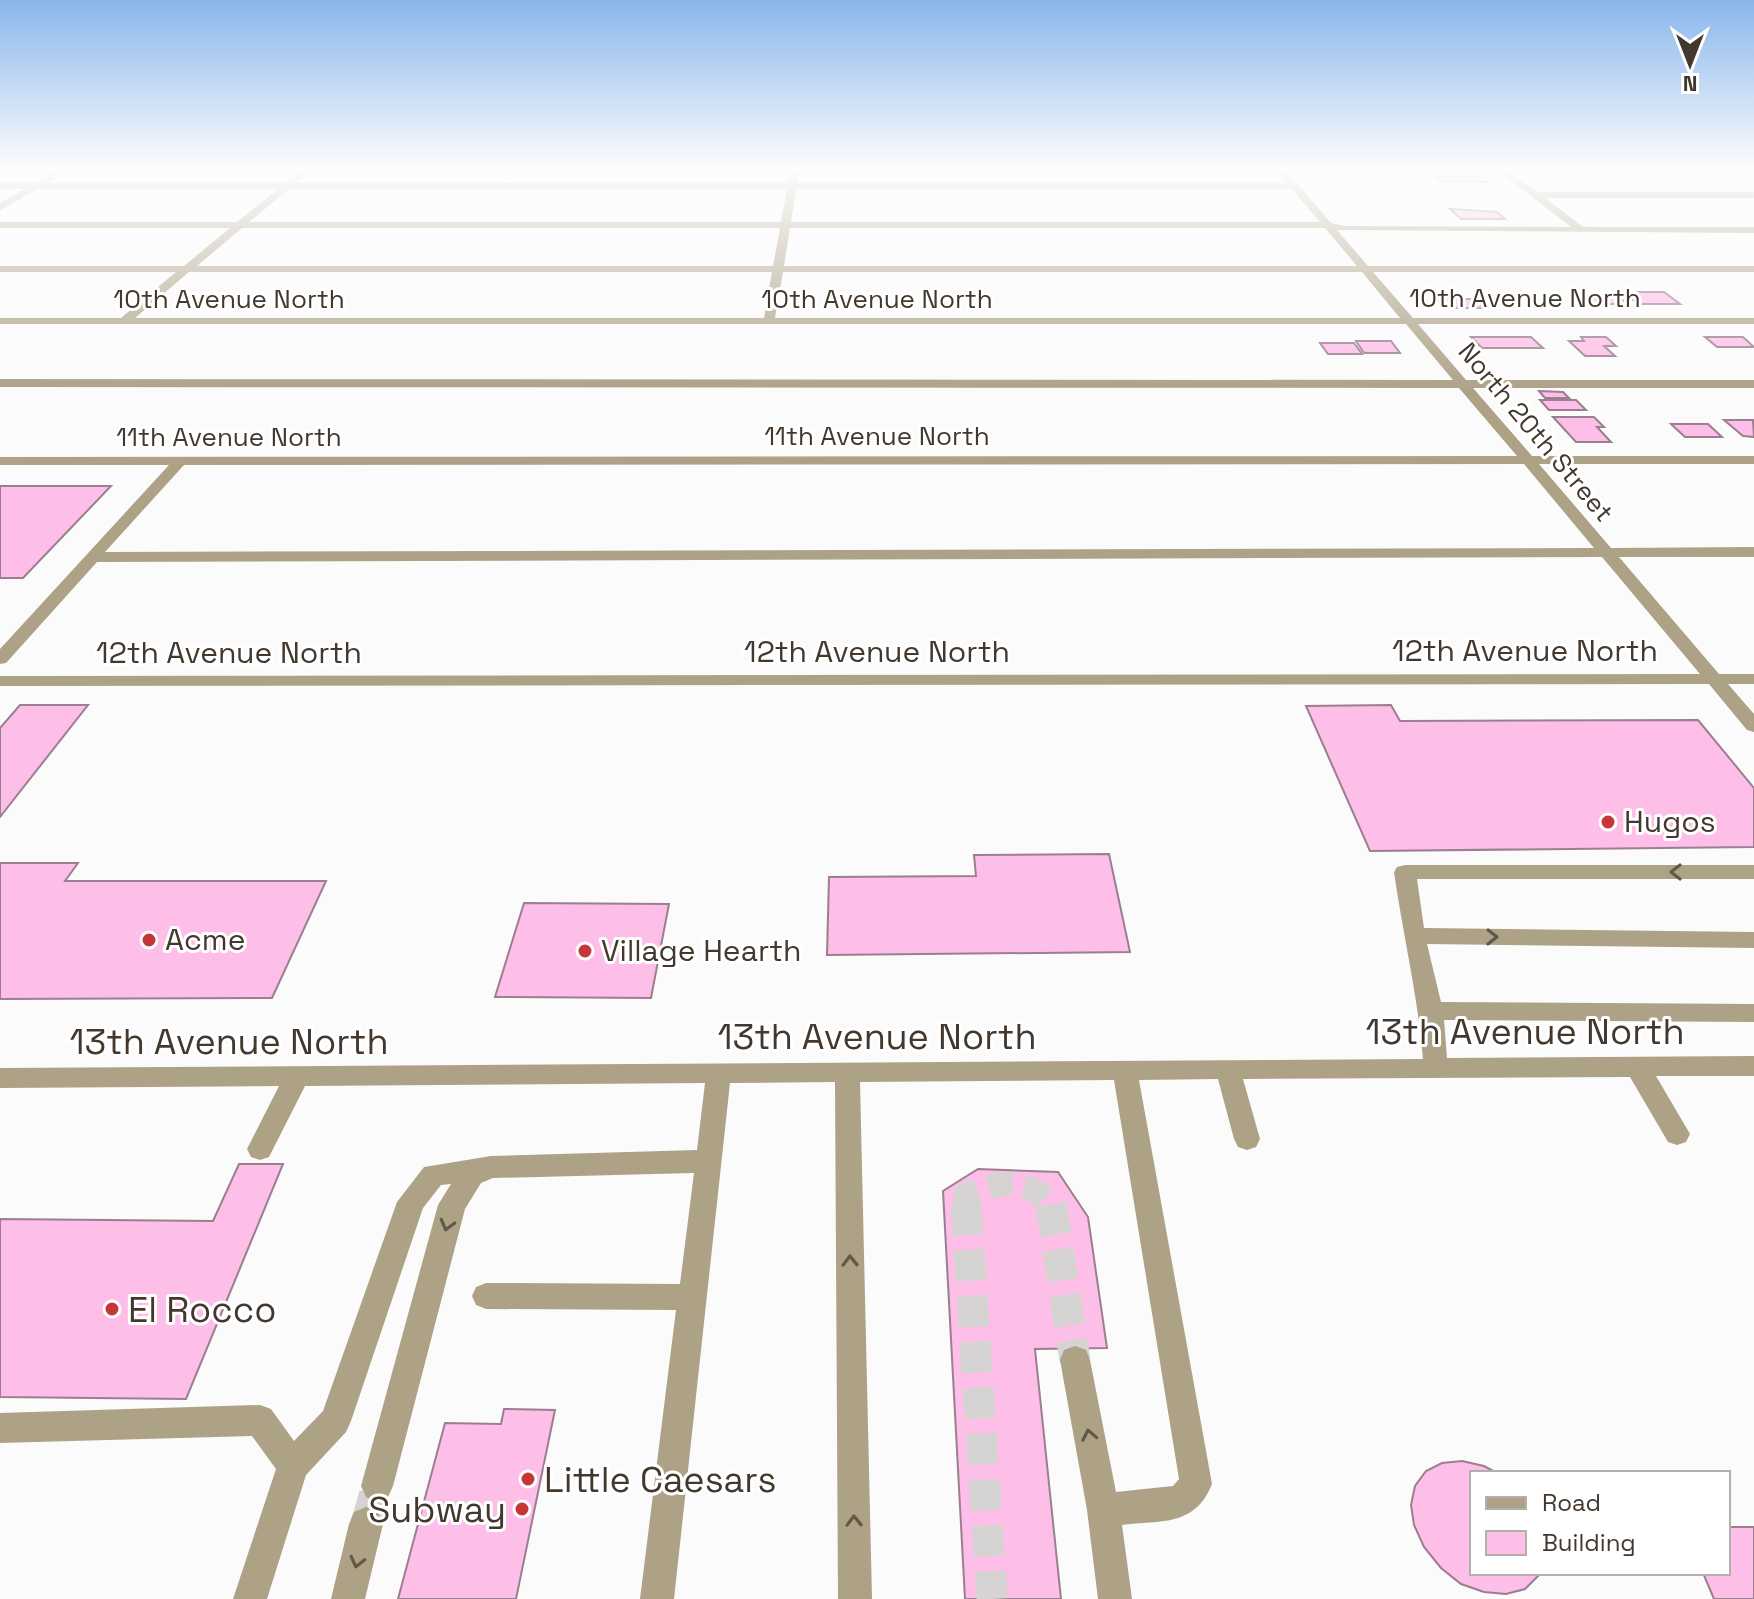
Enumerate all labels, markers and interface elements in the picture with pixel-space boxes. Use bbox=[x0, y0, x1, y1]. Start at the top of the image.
north arrow bbox=[1650, 24, 1730, 104]
text: N bbox=[1683, 70, 1697, 98]
street label: 10th Avenue North bbox=[1409, 281, 1641, 315]
street label: 10th Avenue North bbox=[113, 282, 345, 316]
street label: 10th Avenue North bbox=[761, 282, 993, 316]
street label: North 20th Street bbox=[1451, 335, 1621, 529]
street label: 11th Avenue North bbox=[764, 419, 990, 453]
street label: 11th Avenue North bbox=[116, 420, 342, 454]
street label: 12th Avenue North bbox=[1392, 631, 1658, 670]
street label: 12th Avenue North bbox=[744, 632, 1010, 671]
street label: 12th Avenue North bbox=[96, 633, 362, 672]
place label: Hugos bbox=[1624, 802, 1716, 841]
marker: Hugos bbox=[1599, 813, 1617, 831]
one-way arrow bbox=[1669, 863, 1682, 881]
place label: Acme bbox=[165, 920, 245, 959]
one-way arrow bbox=[1486, 928, 1499, 946]
marker: Acme bbox=[140, 931, 158, 949]
place label: Village Hearth bbox=[601, 931, 801, 970]
marker: Village Hearth bbox=[576, 942, 594, 960]
street label: 13th Avenue North bbox=[1366, 1009, 1684, 1055]
street label: 13th Avenue North bbox=[718, 1014, 1036, 1060]
street label: 13th Avenue North bbox=[70, 1019, 388, 1065]
one-way arrow bbox=[439, 1217, 456, 1231]
one-way arrow bbox=[841, 1254, 859, 1267]
place label: El Rocco bbox=[128, 1287, 277, 1333]
marker: El Rocco bbox=[103, 1300, 121, 1318]
one-way arrow bbox=[1081, 1428, 1098, 1441]
place label: Little Caesars bbox=[544, 1457, 776, 1503]
marker: Little Caesars bbox=[519, 1470, 537, 1488]
legend bbox=[1470, 1471, 1730, 1575]
place label: Subway bbox=[368, 1487, 506, 1533]
text: Road bbox=[1542, 1487, 1601, 1518]
marker: Subway bbox=[513, 1500, 531, 1518]
one-way arrow bbox=[845, 1514, 862, 1527]
text: Building bbox=[1542, 1527, 1636, 1558]
one-way arrow bbox=[349, 1554, 366, 1568]

